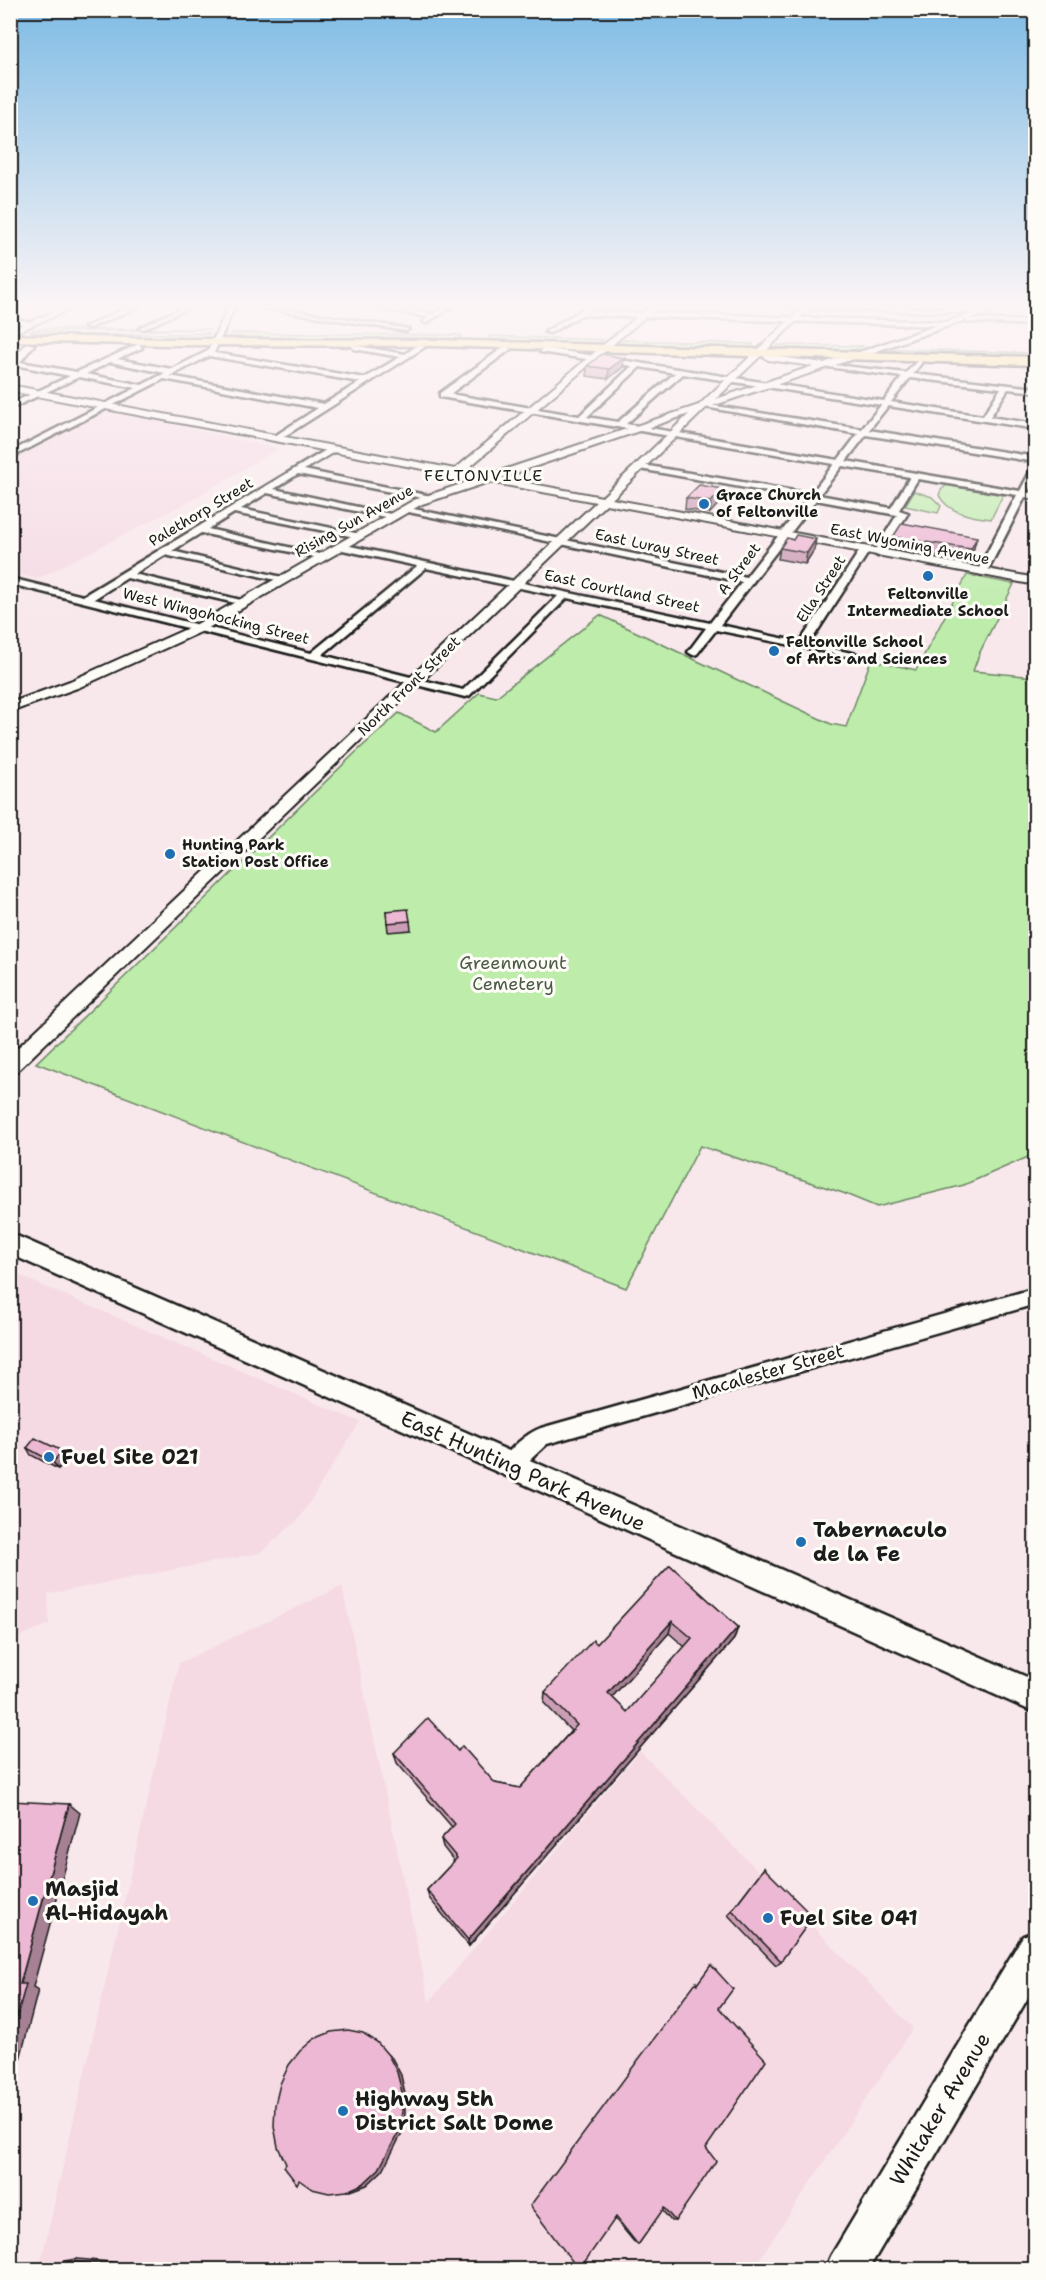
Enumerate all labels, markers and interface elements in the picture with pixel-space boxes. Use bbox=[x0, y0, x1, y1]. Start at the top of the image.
district label: FELTONVILLE bbox=[424, 465, 544, 486]
street label: Palethorp Street bbox=[145, 473, 257, 551]
street label: Rising Sun Avenue bbox=[291, 480, 417, 562]
place label: Grace Church of Feltonville bbox=[716, 485, 821, 522]
marker: Grace Church of Feltonville bbox=[697, 497, 711, 511]
street label: East Wyoming Avenue bbox=[829, 519, 991, 569]
street label: East Luray Street bbox=[593, 524, 721, 570]
street label: A Street bbox=[713, 539, 765, 599]
street label: Ella Street bbox=[792, 551, 850, 627]
street label: East Courtland Street bbox=[542, 565, 702, 617]
marker: Feltonville Intermediate School bbox=[921, 569, 935, 583]
street label: West Wingohocking Street bbox=[121, 583, 311, 649]
place label: Feltonville Intermediate School bbox=[847, 584, 1009, 621]
street label: North Front Street bbox=[353, 632, 465, 740]
place label: Feltonville School of Arts and Sciences bbox=[786, 632, 947, 669]
marker: Feltonville School of Arts and Sciences bbox=[767, 644, 781, 658]
place label: Hunting Park Station Post Office bbox=[182, 835, 329, 872]
marker: Hunting Park Station Post Office bbox=[163, 847, 177, 861]
park label: Greenmount Cemetery bbox=[459, 951, 567, 996]
street label: Macalester Street bbox=[689, 1339, 847, 1405]
street label: East Hunting Park Avenue bbox=[396, 1404, 650, 1538]
place label: Fuel Site 021 bbox=[61, 1443, 198, 1471]
marker: Fuel Site 021 bbox=[42, 1450, 56, 1464]
place label: Tabernaculo de la Fe bbox=[813, 1516, 947, 1568]
marker: Tabernaculo de la Fe bbox=[794, 1535, 808, 1549]
place label: Masjid Al-Hidayah bbox=[45, 1875, 168, 1927]
marker: Masjid Al-Hidayah bbox=[26, 1894, 40, 1908]
place label: Fuel Site 041 bbox=[780, 1904, 918, 1932]
marker: Fuel Site 041 bbox=[761, 1911, 775, 1925]
street label: Whitaker Avenue bbox=[883, 2027, 997, 2191]
place label: Highway 5th District Salt Dome bbox=[355, 2085, 554, 2137]
marker: Highway 5th District Salt Dome bbox=[336, 2104, 350, 2118]

